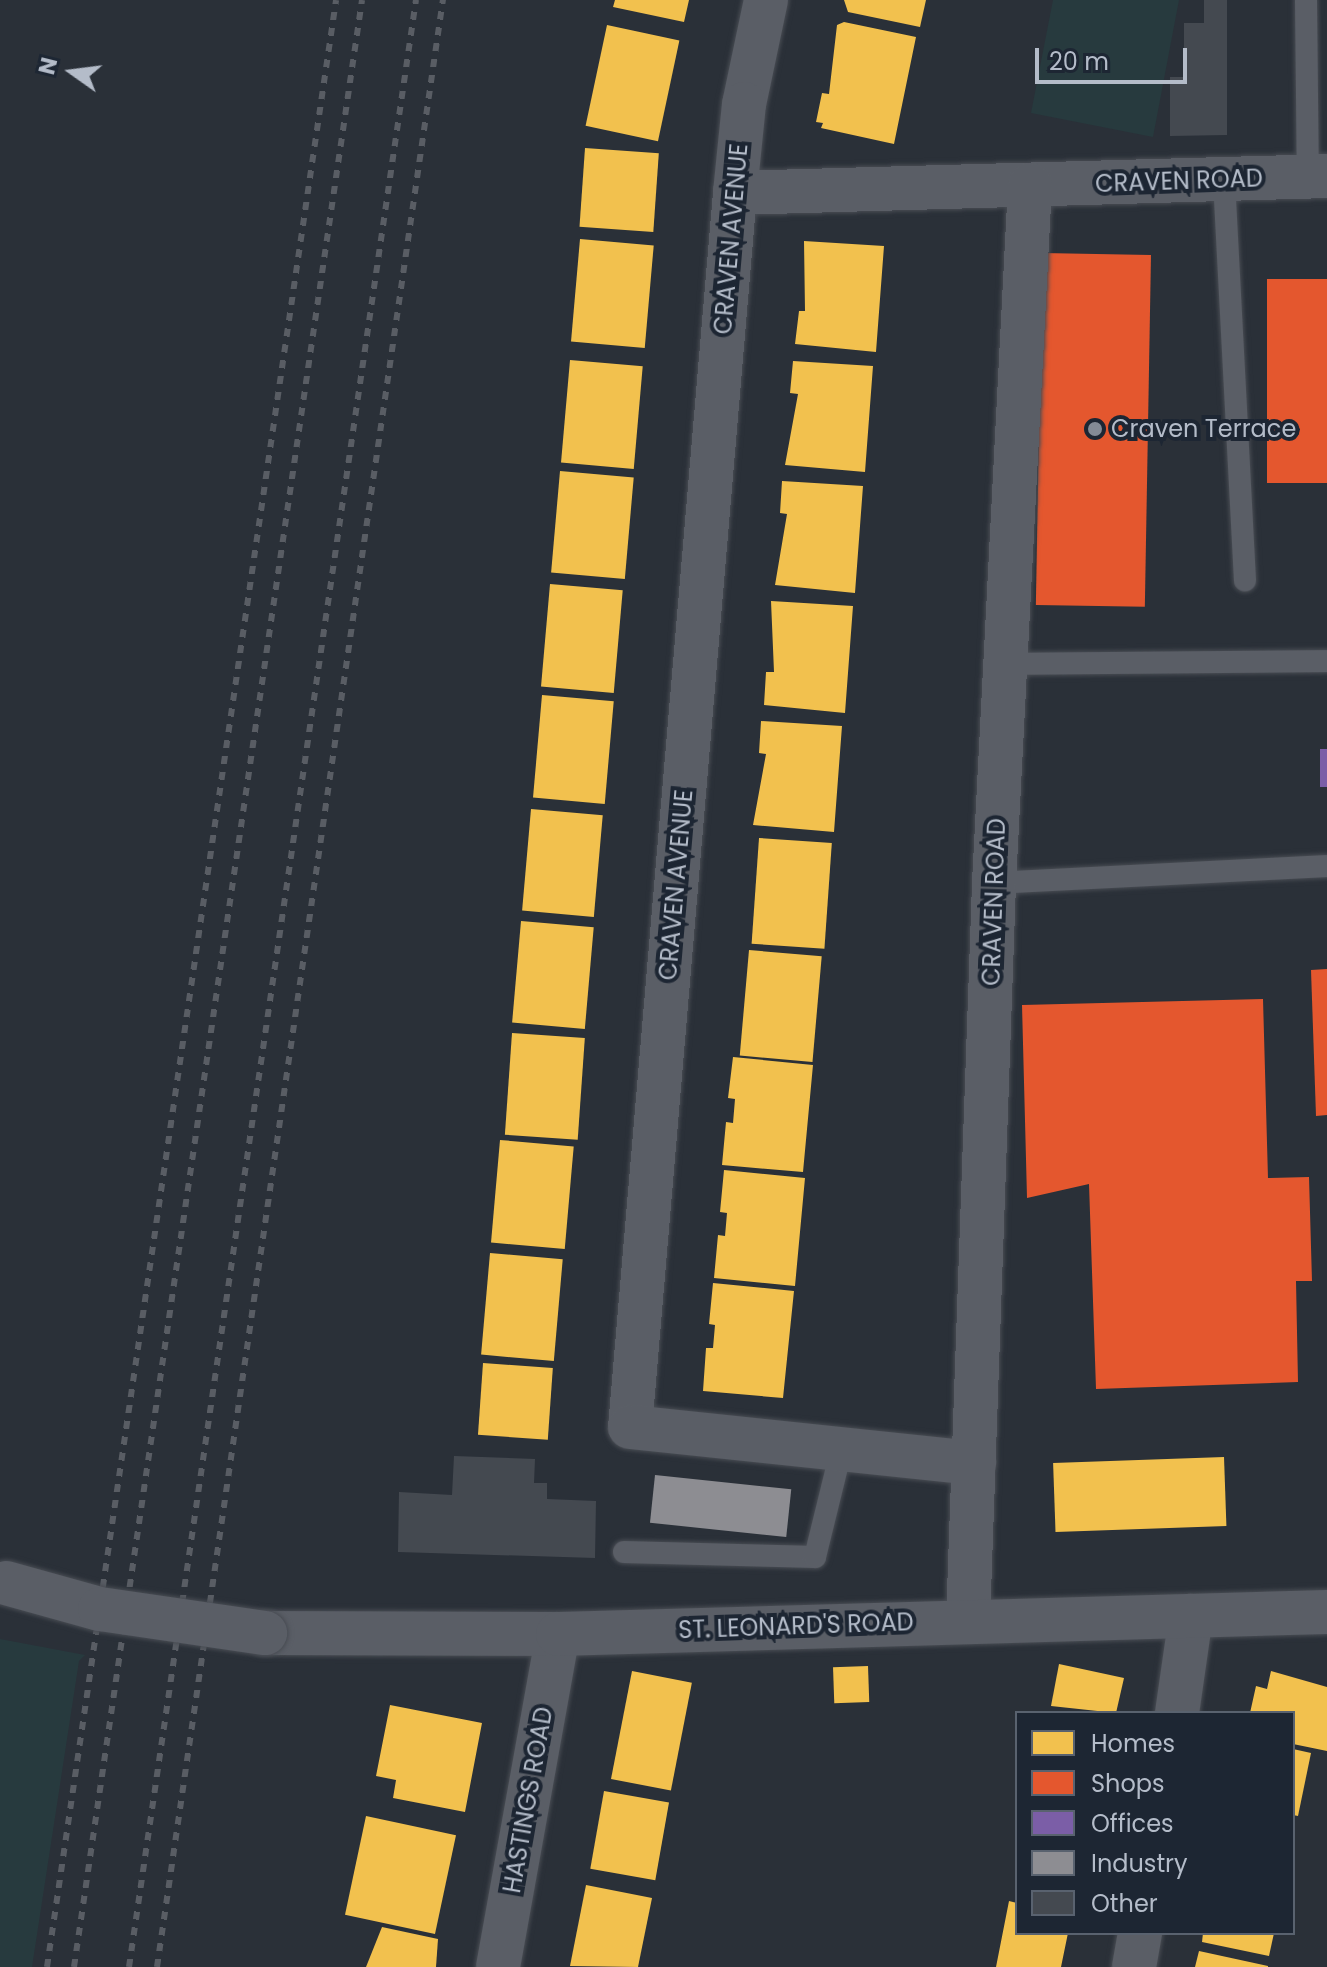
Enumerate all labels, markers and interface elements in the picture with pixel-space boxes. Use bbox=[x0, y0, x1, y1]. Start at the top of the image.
north arrow bbox=[32, 32, 112, 112]
scale bar bbox=[1039, 32, 1191, 82]
text: 20 m bbox=[1049, 45, 1109, 78]
text: N bbox=[31, 54, 65, 78]
street label: CRAVEN AVENUE bbox=[708, 143, 754, 335]
street label: CRAVEN ROAD bbox=[1095, 164, 1263, 198]
place label: Craven Terrace bbox=[1111, 415, 1296, 443]
marker: Craven Terrace bbox=[1086, 420, 1104, 438]
street label: CRAVEN AVENUE bbox=[653, 789, 699, 981]
street label: CRAVEN ROAD bbox=[977, 818, 1011, 986]
street label: ST. LEONARD'S ROAD bbox=[678, 1607, 914, 1645]
street label: HASTINGS ROAD bbox=[497, 1705, 559, 1895]
legend bbox=[1015, 1711, 1295, 1935]
text: Homes bbox=[1091, 1727, 1175, 1760]
text: Shops bbox=[1091, 1767, 1165, 1800]
text: Offices bbox=[1091, 1807, 1174, 1840]
text: Industry bbox=[1091, 1847, 1188, 1880]
text: Other bbox=[1091, 1887, 1158, 1920]

